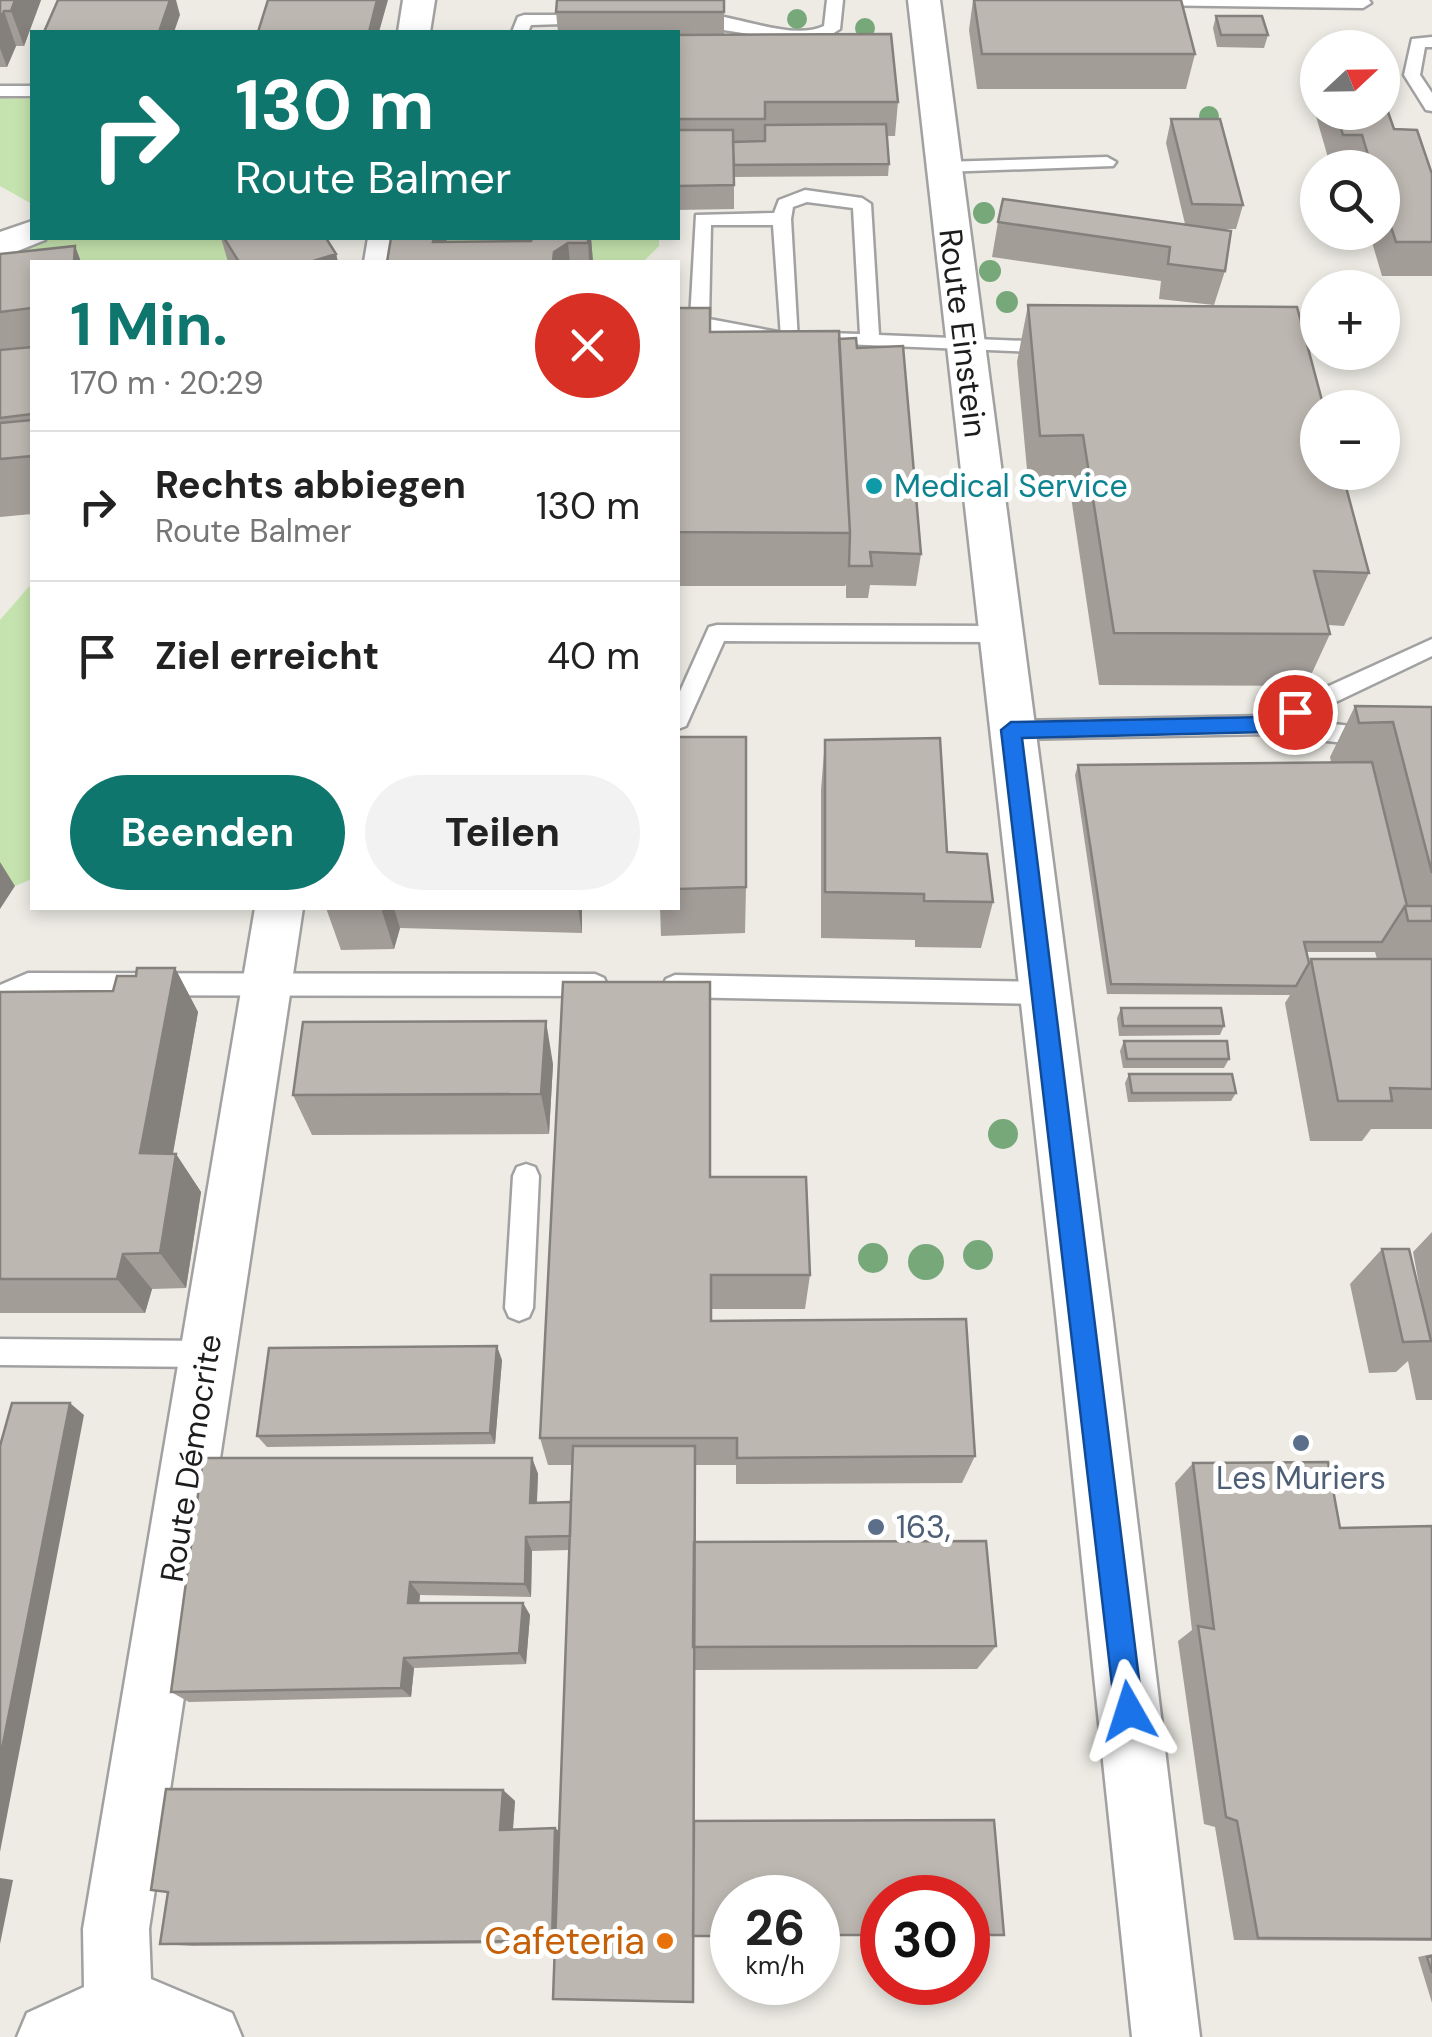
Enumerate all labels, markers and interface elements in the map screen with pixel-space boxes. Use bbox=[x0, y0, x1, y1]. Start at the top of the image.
north arrow bbox=[1300, 30, 1400, 130]
map controls bbox=[1300, 30, 1400, 490]
text: 130 m bbox=[235, 60, 434, 151]
icon: right bbox=[70, 70, 200, 200]
text: Route Balmer bbox=[235, 148, 511, 207]
button: search bbox=[1300, 150, 1400, 250]
street label: Route Einstein bbox=[929, 226, 997, 440]
button: + bbox=[1300, 270, 1400, 370]
text: 1 Min. bbox=[70, 285, 228, 364]
button: close bbox=[535, 293, 640, 398]
text: 170 m · 20:29 bbox=[70, 362, 264, 404]
button: − bbox=[1300, 390, 1400, 490]
text: Rechts abbiegen bbox=[155, 460, 466, 510]
place label: Medical Service bbox=[894, 465, 1128, 507]
marker: Medical Service bbox=[863, 475, 885, 497]
icon: right bbox=[70, 479, 125, 534]
text: 130 m bbox=[536, 481, 640, 531]
text: Route Balmer bbox=[155, 510, 352, 552]
icon: arrive bbox=[70, 629, 125, 684]
text: Ziel erreicht bbox=[155, 631, 379, 681]
text: 40 m bbox=[547, 631, 640, 681]
pin bbox=[1253, 670, 1338, 755]
icon: arrive bbox=[1268, 685, 1323, 740]
button: Beenden bbox=[70, 775, 345, 890]
button: Teilen bbox=[365, 775, 640, 890]
street label: Route Démocrite bbox=[151, 1331, 231, 1585]
marker: Les Muriers bbox=[1290, 1432, 1312, 1454]
place label: Les Muriers bbox=[1216, 1457, 1386, 1499]
place label: 163, bbox=[896, 1506, 951, 1548]
marker: 163, bbox=[865, 1516, 887, 1538]
position arrow bbox=[1077, 1659, 1181, 1763]
speed limit sign: 30 bbox=[860, 1875, 990, 2005]
text: 26 bbox=[745, 1895, 805, 1961]
place label: Cafeteria bbox=[484, 1916, 645, 1966]
marker: Cafeteria bbox=[654, 1930, 676, 1952]
text: km/h bbox=[745, 1949, 805, 1982]

